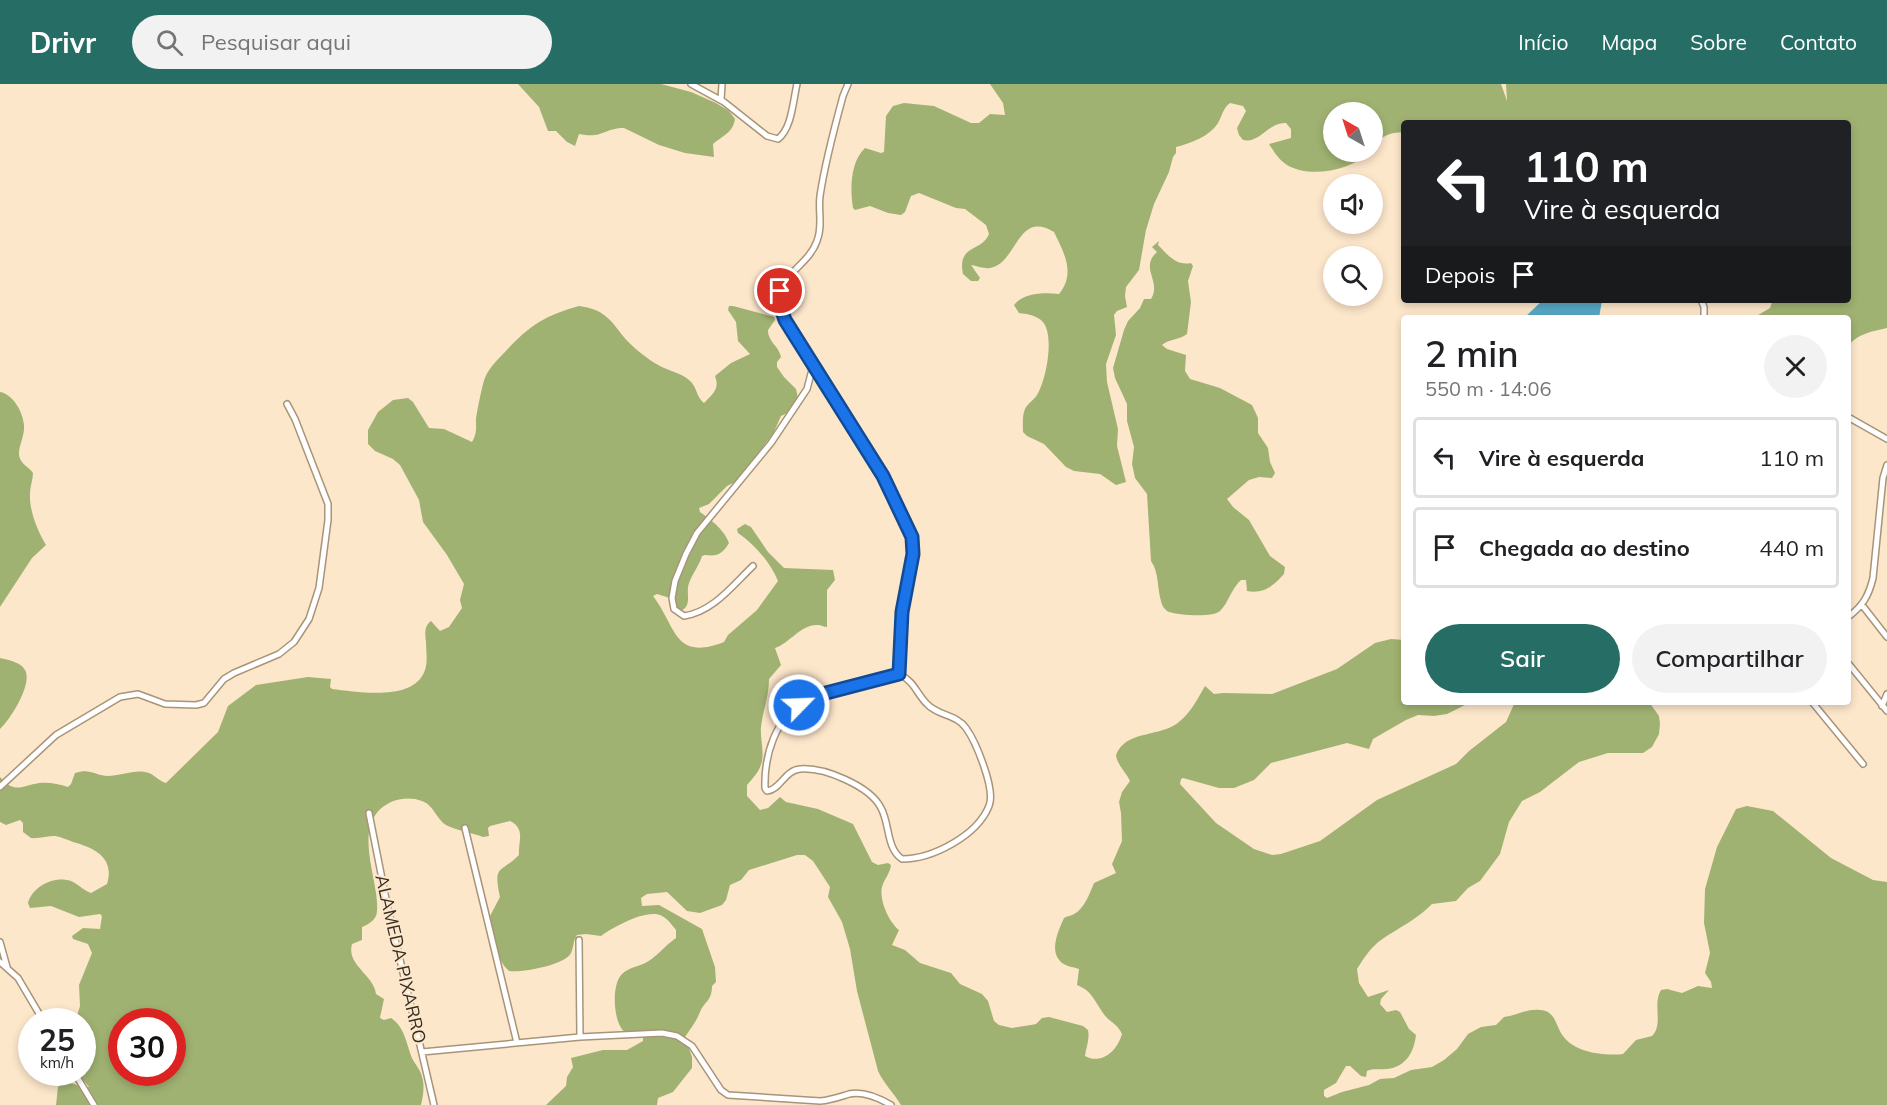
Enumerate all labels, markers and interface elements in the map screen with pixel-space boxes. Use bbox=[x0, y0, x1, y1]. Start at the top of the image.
search box bbox=[132, 15, 552, 69]
text: Drivr bbox=[30, 25, 96, 60]
icon: search bbox=[153, 26, 186, 59]
text: Pesquisar aqui bbox=[201, 28, 351, 56]
text: Início bbox=[1518, 29, 1568, 55]
text: Mapa bbox=[1601, 29, 1657, 55]
text: Sobre bbox=[1690, 29, 1747, 55]
text: Contato bbox=[1780, 29, 1857, 55]
north arrow bbox=[1323, 102, 1383, 162]
map controls bbox=[1323, 102, 1383, 306]
text: 110 m bbox=[1524, 140, 1649, 193]
icon: left bbox=[1425, 144, 1503, 222]
button: sound bbox=[1323, 174, 1383, 234]
text: Vire à esquerda bbox=[1524, 192, 1720, 226]
button: search bbox=[1323, 246, 1383, 306]
icon: arrive bbox=[1507, 258, 1540, 291]
text: Depois bbox=[1425, 261, 1495, 289]
pin bbox=[754, 265, 805, 316]
icon: arrive bbox=[763, 274, 796, 307]
text: 2 min bbox=[1425, 331, 1519, 376]
button: close bbox=[1764, 335, 1827, 398]
text: 550 m · 14:06 bbox=[1425, 376, 1551, 401]
icon: left bbox=[1428, 441, 1461, 474]
text: Vire à esquerda bbox=[1479, 444, 1644, 472]
text: 110 m bbox=[1759, 444, 1824, 472]
icon: arrive bbox=[1428, 531, 1461, 564]
text: Chegada ao destino bbox=[1479, 534, 1690, 562]
text: 440 m bbox=[1759, 534, 1824, 562]
button: Sair bbox=[1425, 624, 1620, 693]
button: Compartilhar bbox=[1632, 624, 1827, 693]
position arrow bbox=[767, 673, 831, 737]
street label: ALAMEDA PIXARRO bbox=[370, 872, 432, 1046]
speed limit sign: 30 bbox=[108, 1008, 186, 1086]
text: 25 bbox=[39, 1021, 75, 1059]
text: km/h bbox=[40, 1053, 74, 1072]

